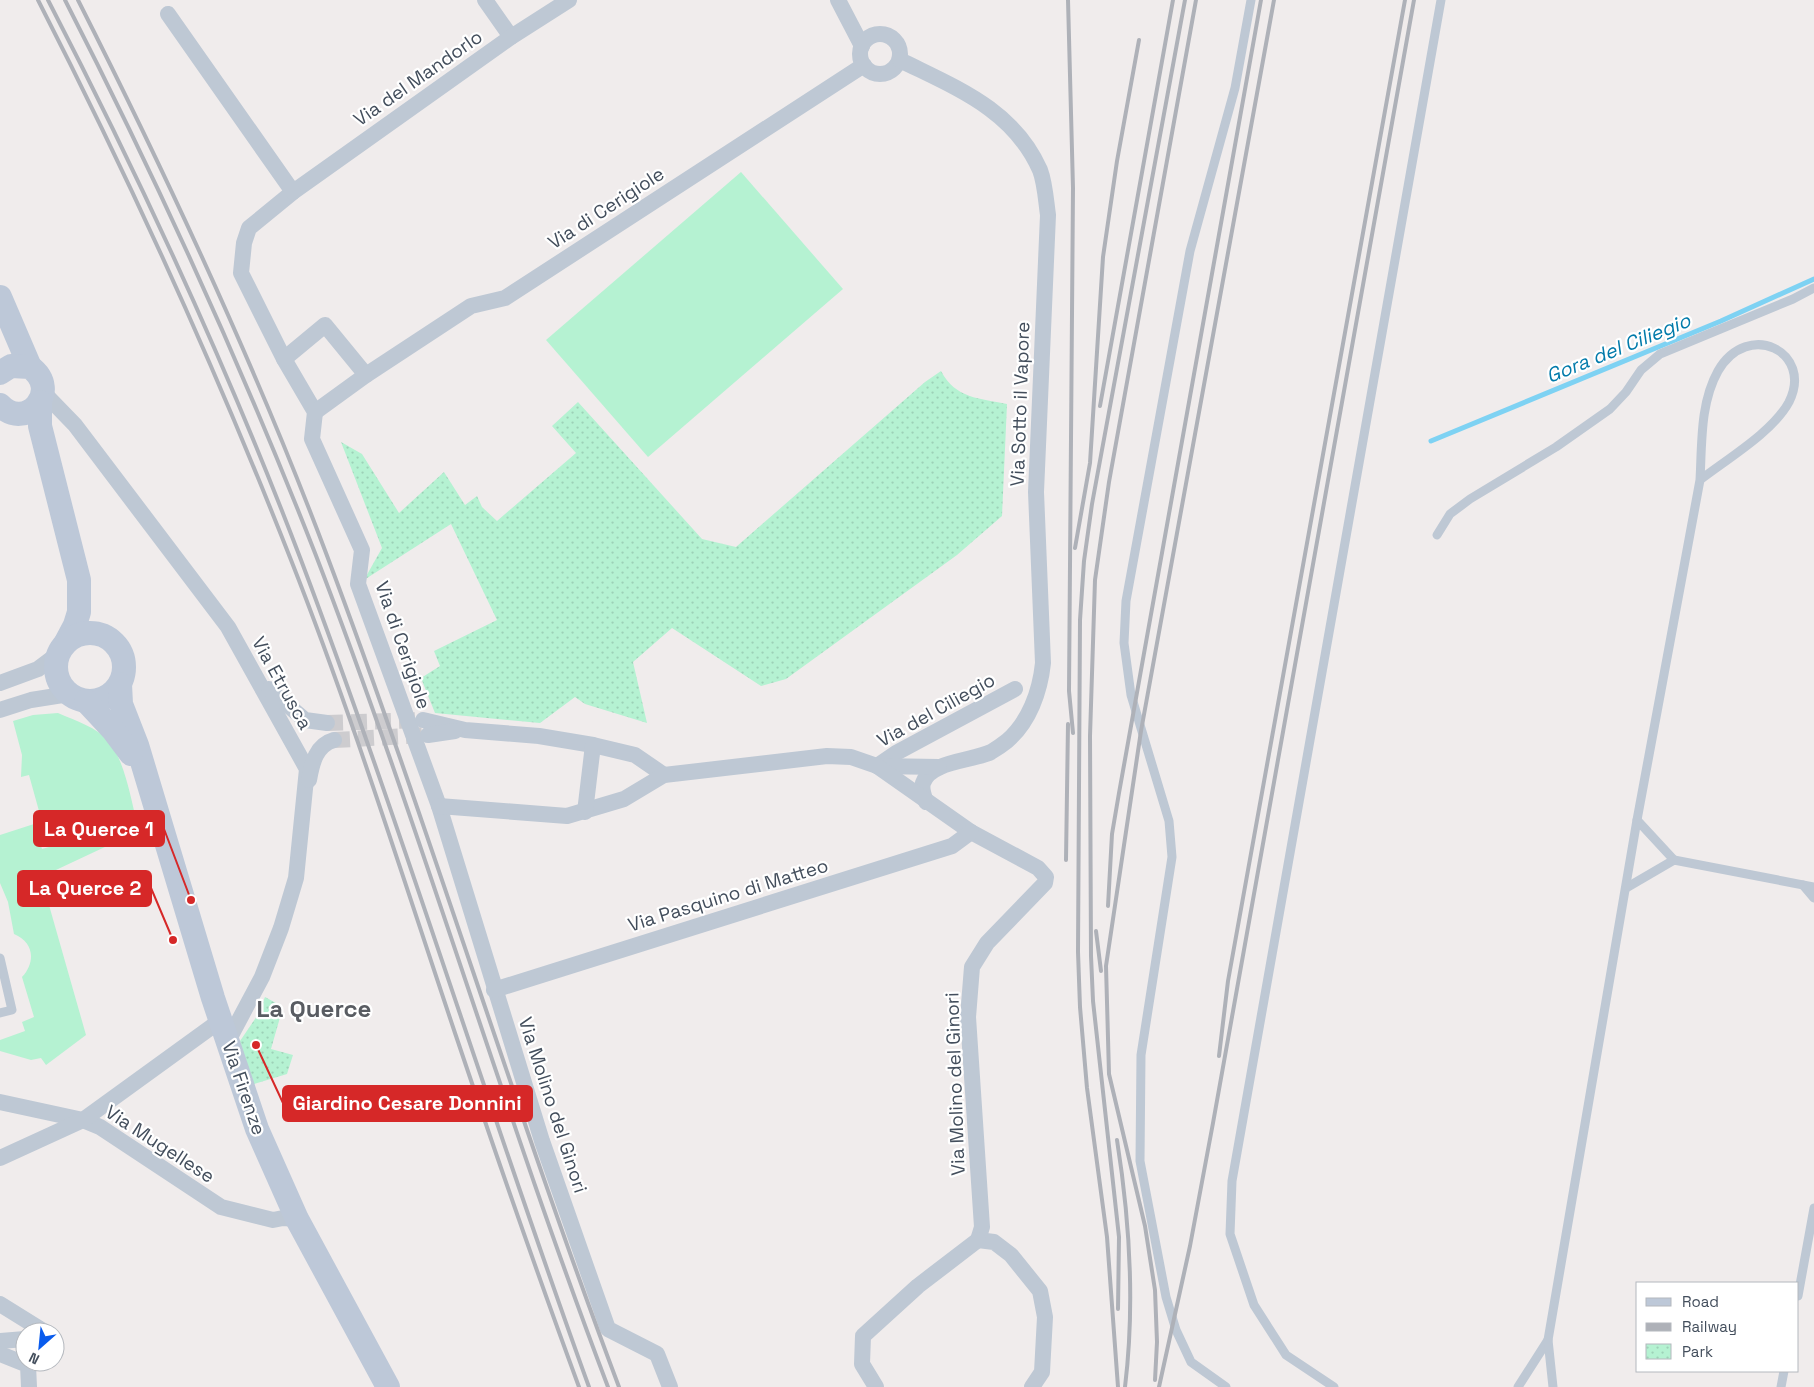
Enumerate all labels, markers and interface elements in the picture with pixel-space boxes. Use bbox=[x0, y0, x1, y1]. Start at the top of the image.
street label: Via del Mandorlo bbox=[349, 24, 487, 132]
street label: Via di Cerigiole bbox=[543, 161, 669, 255]
water label: Gora del Ciliegio bbox=[1542, 307, 1695, 389]
street label: Via Sotto il Vapore bbox=[1005, 321, 1035, 487]
street label: Via di Cerigiole bbox=[369, 578, 437, 712]
street label: Via Etrusca bbox=[246, 632, 318, 734]
street label: Via del Ciliegio bbox=[873, 667, 999, 753]
callout: La Querce 1 bbox=[34, 811, 164, 846]
text: La Querce 1 bbox=[44, 816, 154, 842]
street label: Via Pasquino di Matteo bbox=[625, 853, 831, 937]
callout: La Querce 2 bbox=[18, 871, 151, 906]
text: La Querce 2 bbox=[29, 875, 141, 901]
street label: Via Molino del Ginori bbox=[939, 992, 971, 1176]
district label: La Querce bbox=[257, 993, 371, 1024]
street label: Via Molino del Ginori bbox=[513, 1014, 593, 1196]
street label: Via Firenze bbox=[216, 1038, 272, 1138]
callout: Giardino Cesare Donnini bbox=[283, 1086, 532, 1121]
text: Giardino Cesare Donnini bbox=[292, 1090, 522, 1116]
street label: Via Mugellese bbox=[101, 1099, 219, 1189]
legend bbox=[1636, 1282, 1799, 1372]
text: Road bbox=[1682, 1292, 1719, 1311]
text: Railway bbox=[1682, 1317, 1737, 1336]
north arrow bbox=[15, 1322, 65, 1372]
text: Park bbox=[1682, 1342, 1713, 1361]
text: N bbox=[26, 1348, 42, 1369]

